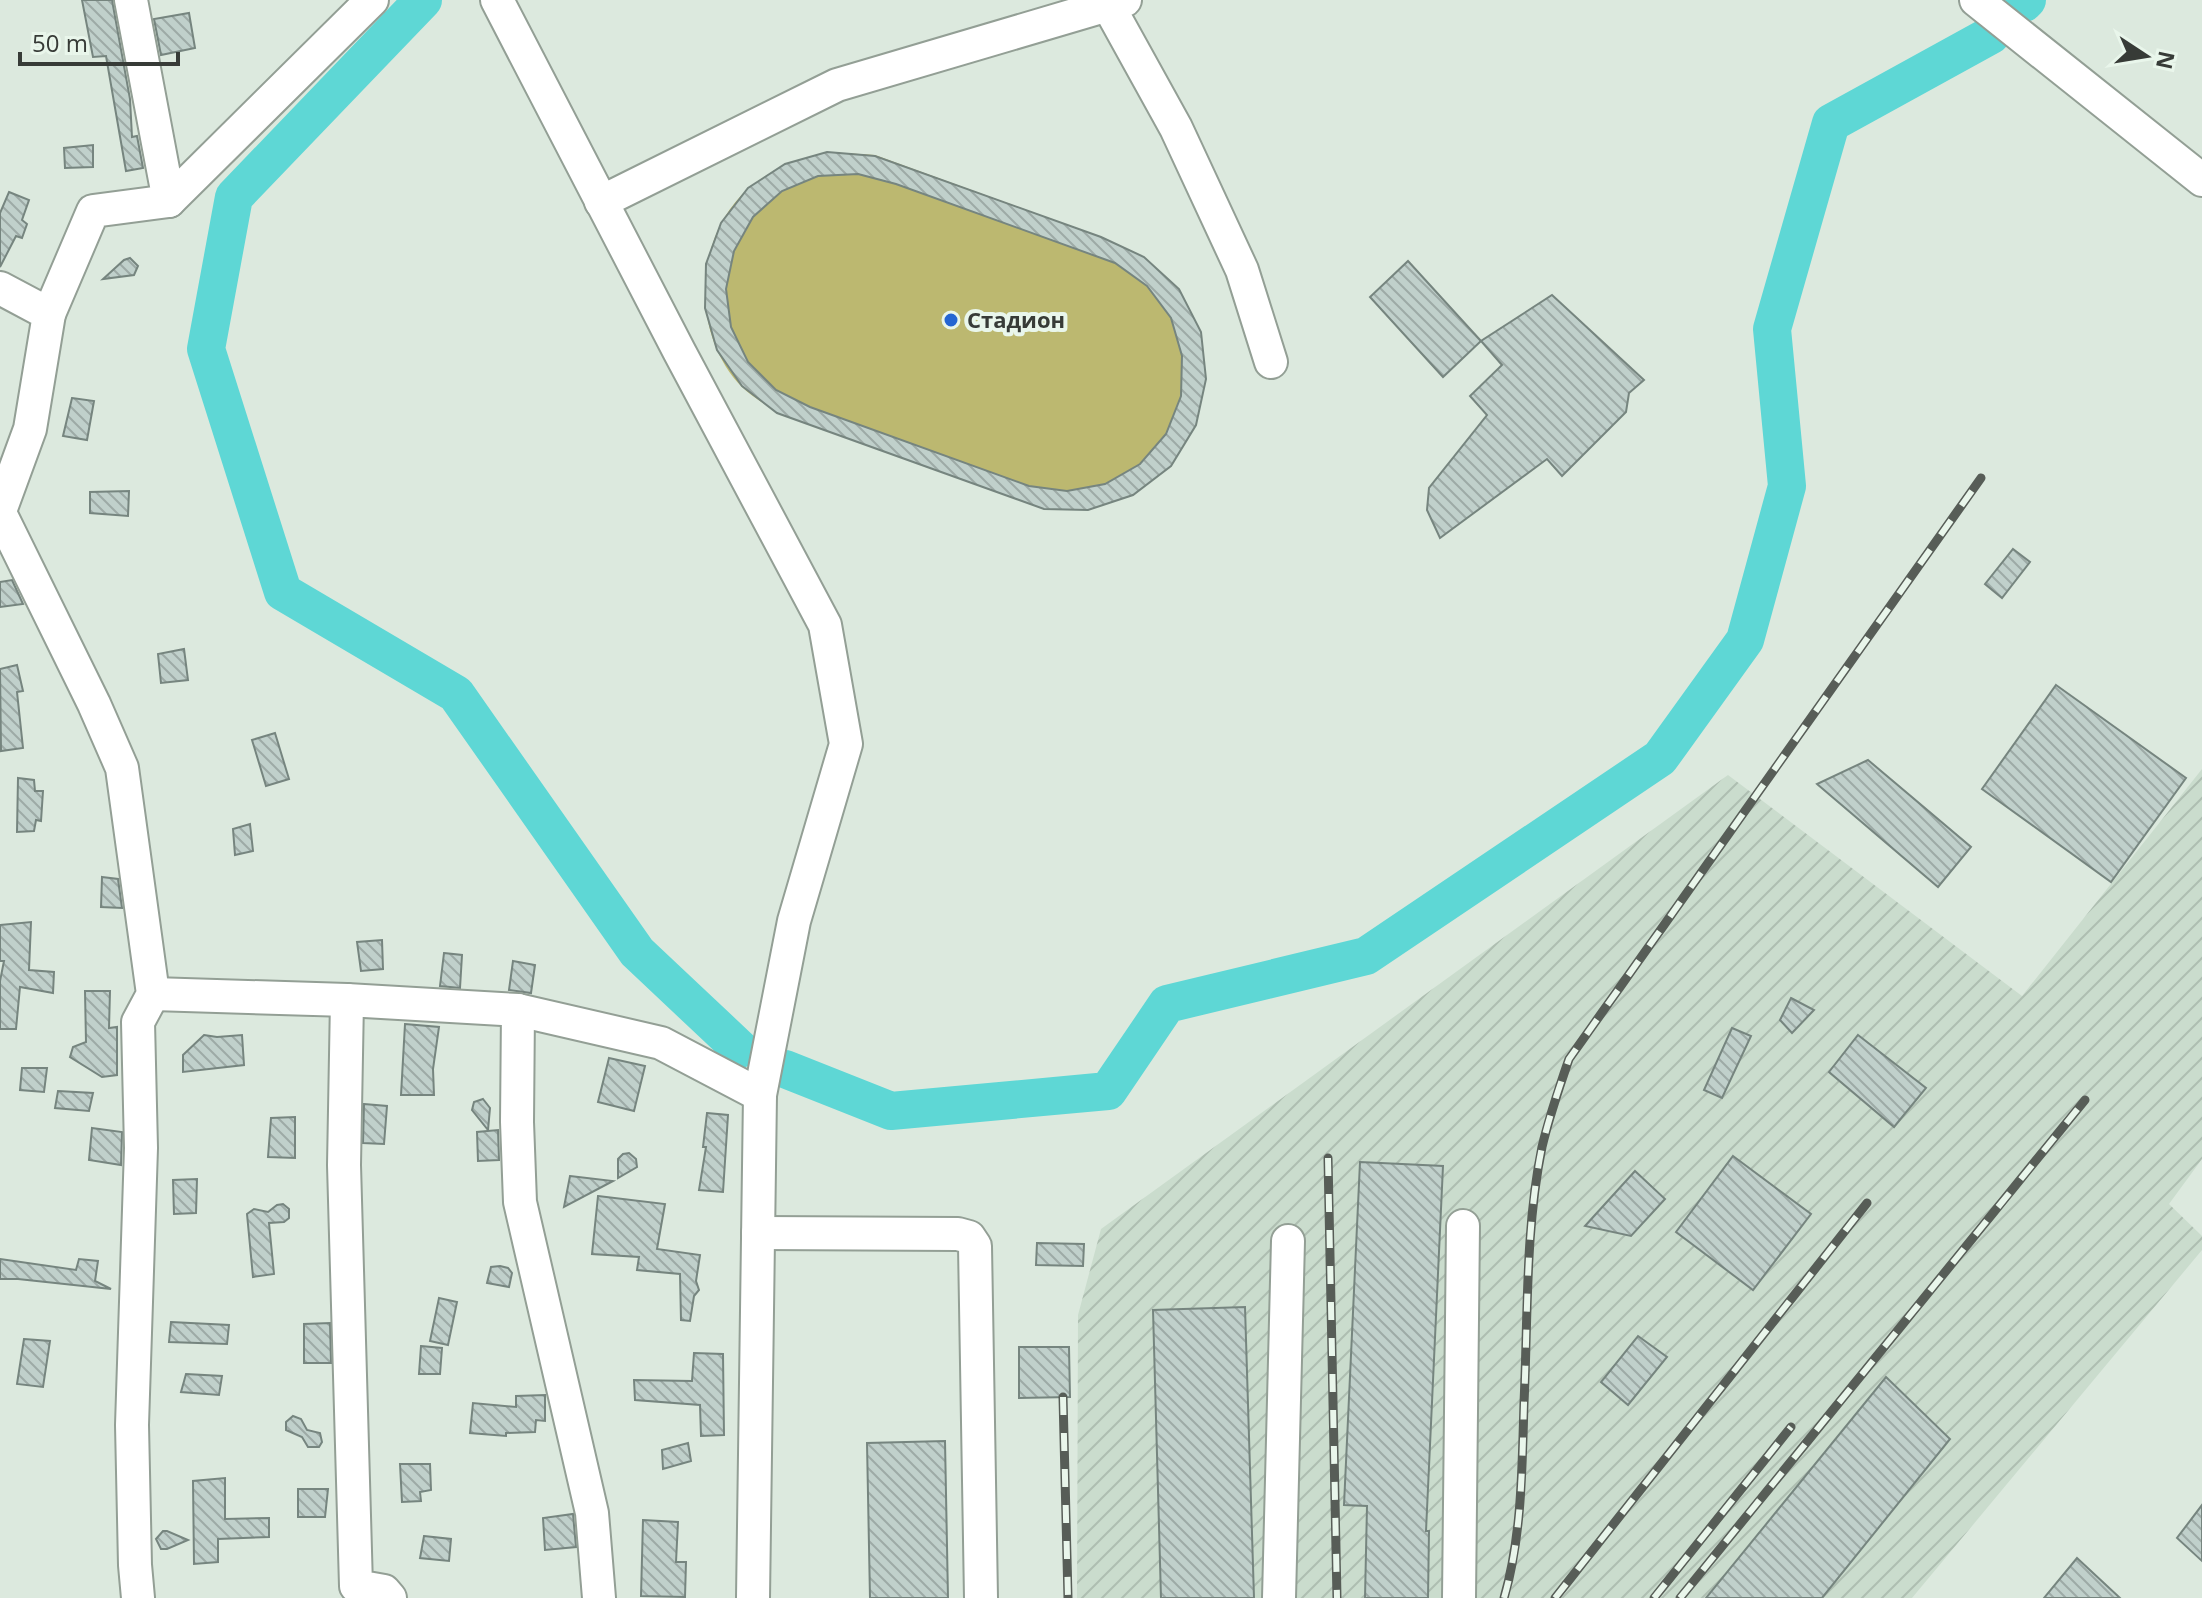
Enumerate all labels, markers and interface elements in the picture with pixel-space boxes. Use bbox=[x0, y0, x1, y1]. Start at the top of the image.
scale bar bbox=[20, 16, 178, 66]
north arrow bbox=[2106, 16, 2186, 96]
text: 50 m bbox=[32, 26, 88, 59]
text: N bbox=[2150, 48, 2183, 72]
place label: Стадион bbox=[967, 304, 1065, 334]
marker: Стадион bbox=[942, 311, 960, 329]

